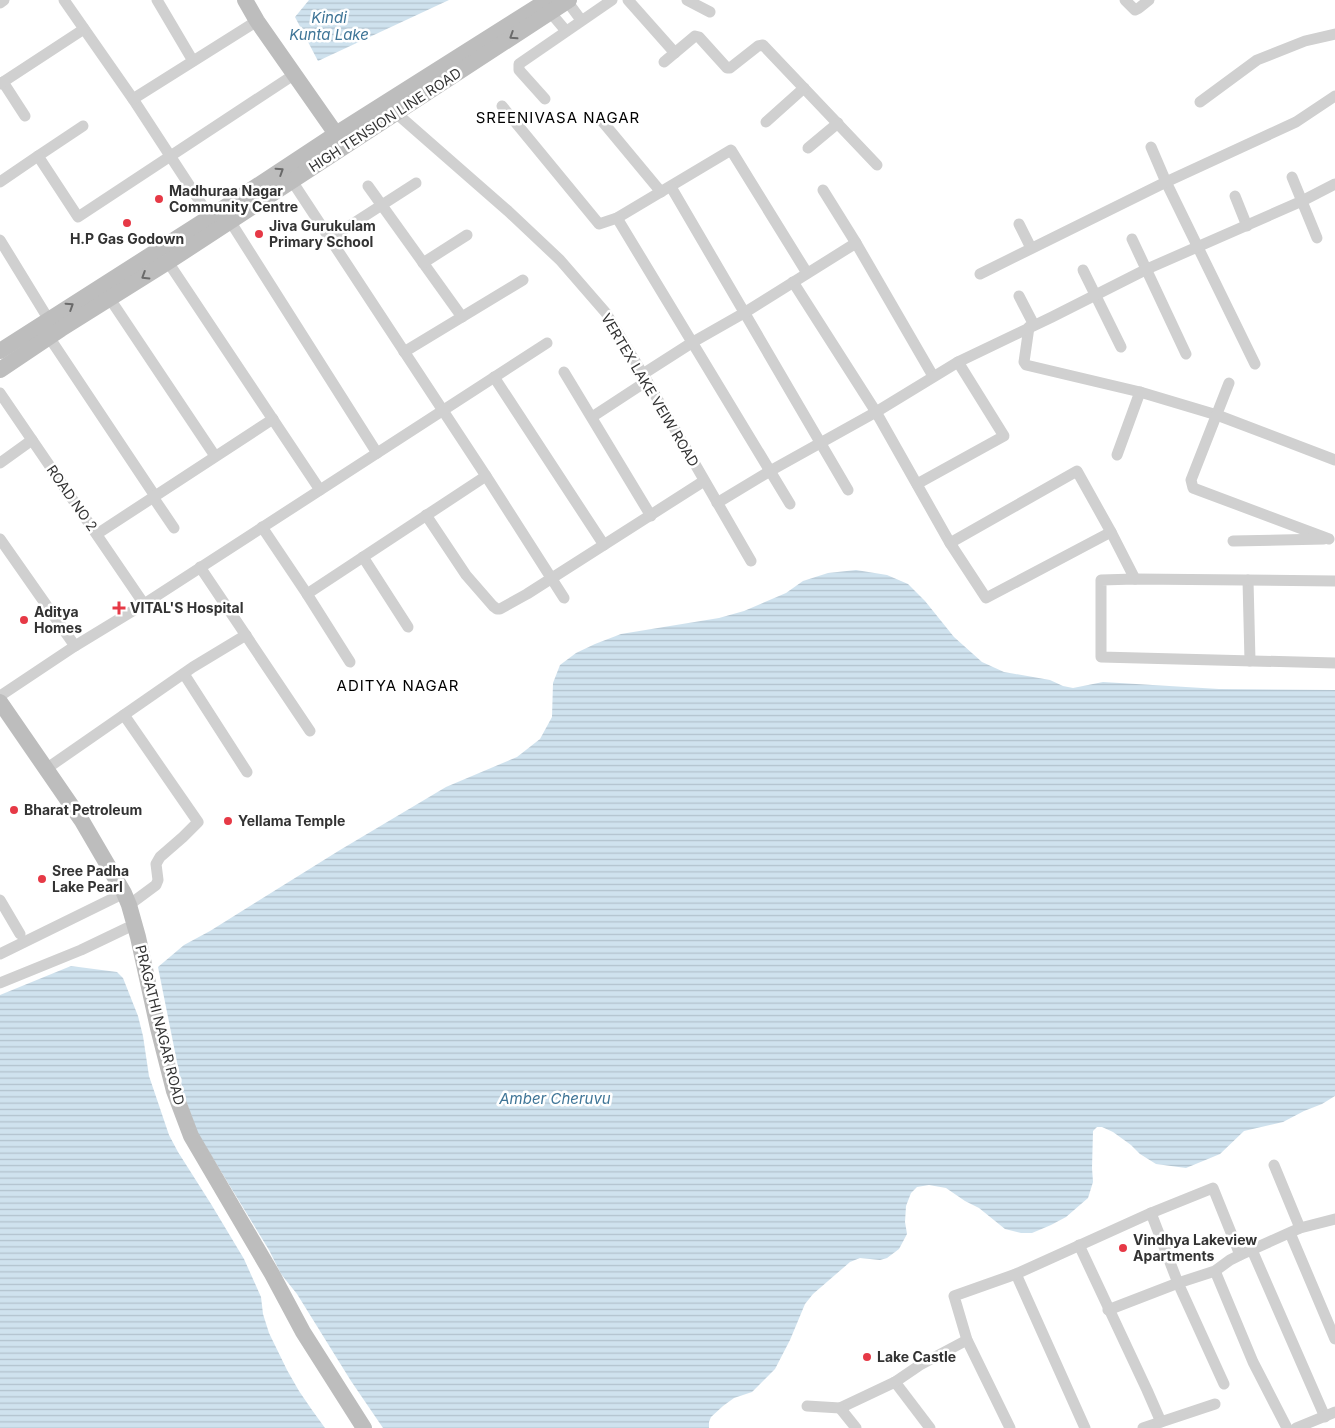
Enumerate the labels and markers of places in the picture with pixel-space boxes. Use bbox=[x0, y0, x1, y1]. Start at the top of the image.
place label: Madhuraa Nagar Community Centre bbox=[169, 182, 298, 215]
marker: Madhuraa Nagar Community Centre bbox=[153, 193, 165, 205]
marker: H.P Gas Godown bbox=[121, 217, 133, 229]
place label: Jiva Gurukulam Primary School bbox=[269, 217, 376, 250]
marker: Jiva Gurukulam Primary School bbox=[253, 228, 265, 240]
place label: H.P Gas Godown bbox=[70, 230, 184, 247]
place label: VITAL'S Hospital bbox=[130, 599, 243, 616]
marker: VITAL'S Hospital bbox=[112, 601, 126, 615]
place label: Aditya Homes bbox=[34, 603, 82, 636]
marker: Aditya Homes bbox=[18, 614, 30, 626]
place label: Bharat Petroleum bbox=[24, 801, 142, 818]
marker: Bharat Petroleum bbox=[8, 804, 20, 816]
place label: Yellama Temple bbox=[238, 812, 345, 829]
marker: Yellama Temple bbox=[222, 815, 234, 827]
place label: Sree Padha Lake Pearl bbox=[52, 862, 129, 895]
marker: Sree Padha Lake Pearl bbox=[36, 873, 48, 885]
place label: Vindhya Lakeview Apartments bbox=[1133, 1231, 1257, 1264]
marker: Vindhya Lakeview Apartments bbox=[1117, 1242, 1129, 1254]
place label: Lake Castle bbox=[877, 1348, 956, 1365]
marker: Lake Castle bbox=[861, 1351, 873, 1363]

